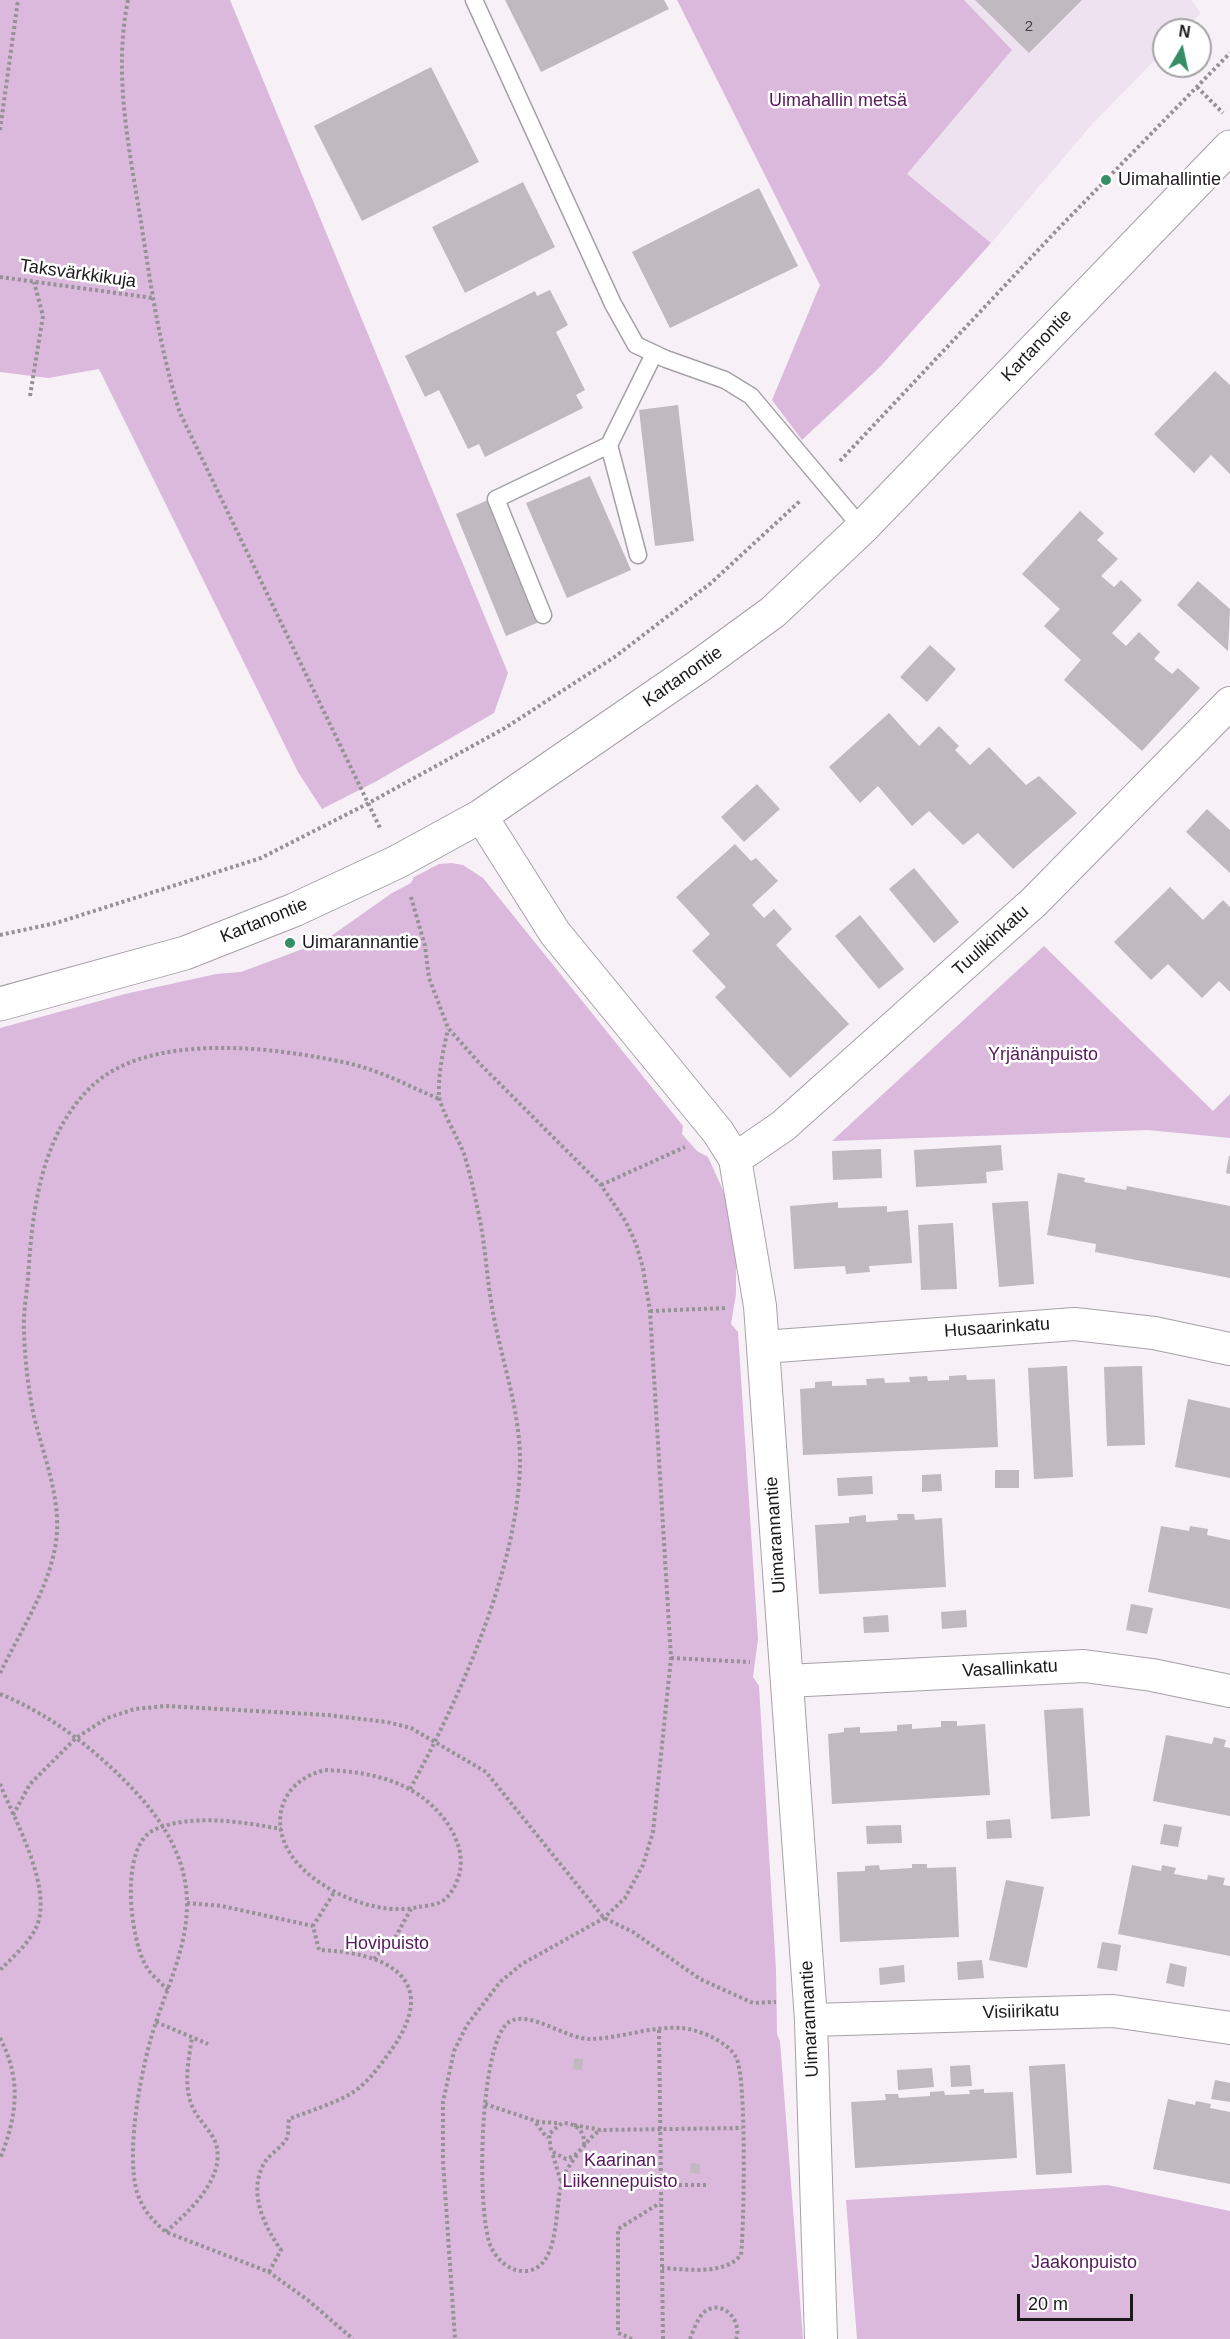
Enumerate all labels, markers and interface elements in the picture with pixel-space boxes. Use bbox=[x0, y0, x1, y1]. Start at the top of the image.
house number: 2 bbox=[1025, 18, 1033, 36]
north arrow bbox=[1152, 18, 1212, 78]
text: N bbox=[1178, 22, 1192, 41]
park label: Uimahallin metsä bbox=[769, 90, 907, 112]
place label: Uimahallintie bbox=[1118, 169, 1221, 191]
marker: Uimahallintie bbox=[1099, 173, 1113, 187]
street label: Taksvärkkikuja bbox=[19, 255, 137, 293]
street label: Kartanontie bbox=[997, 305, 1077, 387]
street label: Kartanontie bbox=[639, 642, 727, 712]
street label: Kartanontie bbox=[217, 894, 311, 948]
street label: Tuulikinkatu bbox=[948, 901, 1034, 981]
place label: Uimarannantie bbox=[302, 932, 419, 954]
marker: Uimarannantie bbox=[283, 936, 297, 950]
park label: Yrjänänpuisto bbox=[988, 1044, 1098, 1066]
street label: Husaarinkatu bbox=[943, 1314, 1051, 1342]
street label: Uimarannantie bbox=[761, 1476, 791, 1594]
street label: Vasallinkatu bbox=[962, 1656, 1058, 1682]
park label: Hovipuisto bbox=[345, 1933, 429, 1955]
street label: Uimarannantie bbox=[796, 1960, 824, 2078]
street label: Visiirikatu bbox=[982, 2000, 1060, 2024]
park label: Kaarinan Liikennepuisto bbox=[562, 2150, 678, 2192]
park label: Jaakonpuisto bbox=[1031, 2252, 1137, 2274]
scale bar bbox=[1020, 2282, 1136, 2320]
text: 20 m bbox=[1028, 2294, 1068, 2314]

